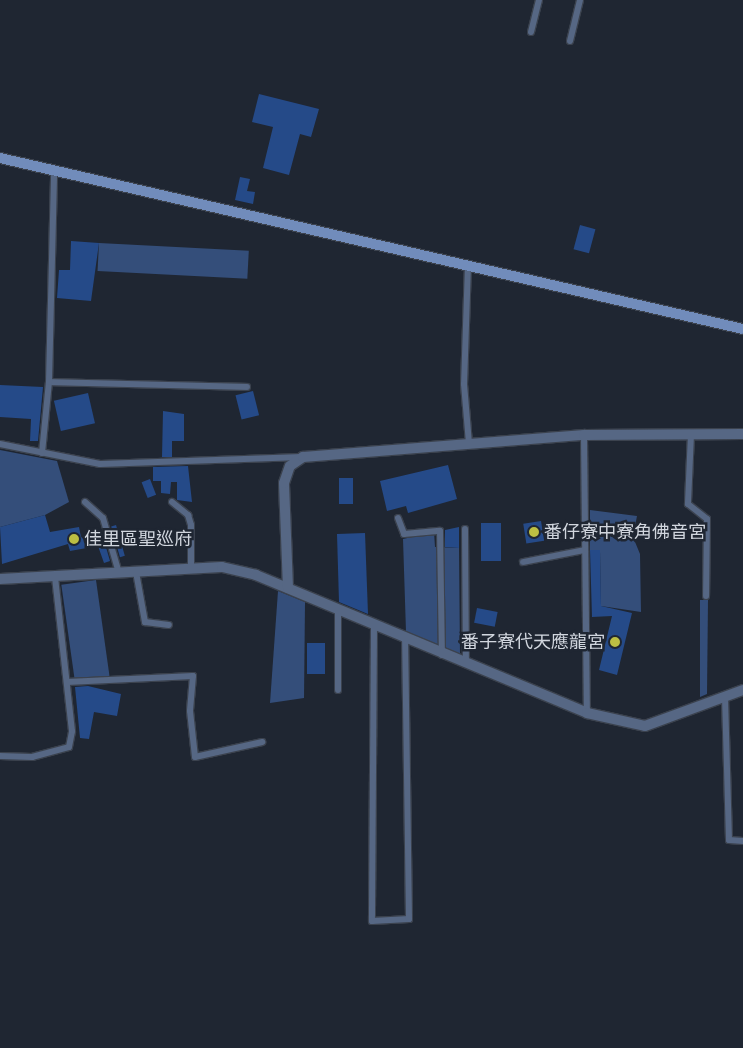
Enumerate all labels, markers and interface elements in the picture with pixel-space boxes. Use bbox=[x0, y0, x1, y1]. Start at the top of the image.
place label: 番仔寮中寮角佛音宮 bbox=[544, 521, 706, 543]
marker: 番仔寮中寮角佛音宮 bbox=[528, 526, 540, 538]
place label: 佳里區聖巡府 bbox=[84, 528, 192, 550]
marker: 佳里區聖巡府 bbox=[68, 533, 80, 545]
place label: 番子寮代天應龍宮 bbox=[461, 631, 605, 653]
marker: 番子寮代天應龍宮 bbox=[609, 636, 621, 648]

